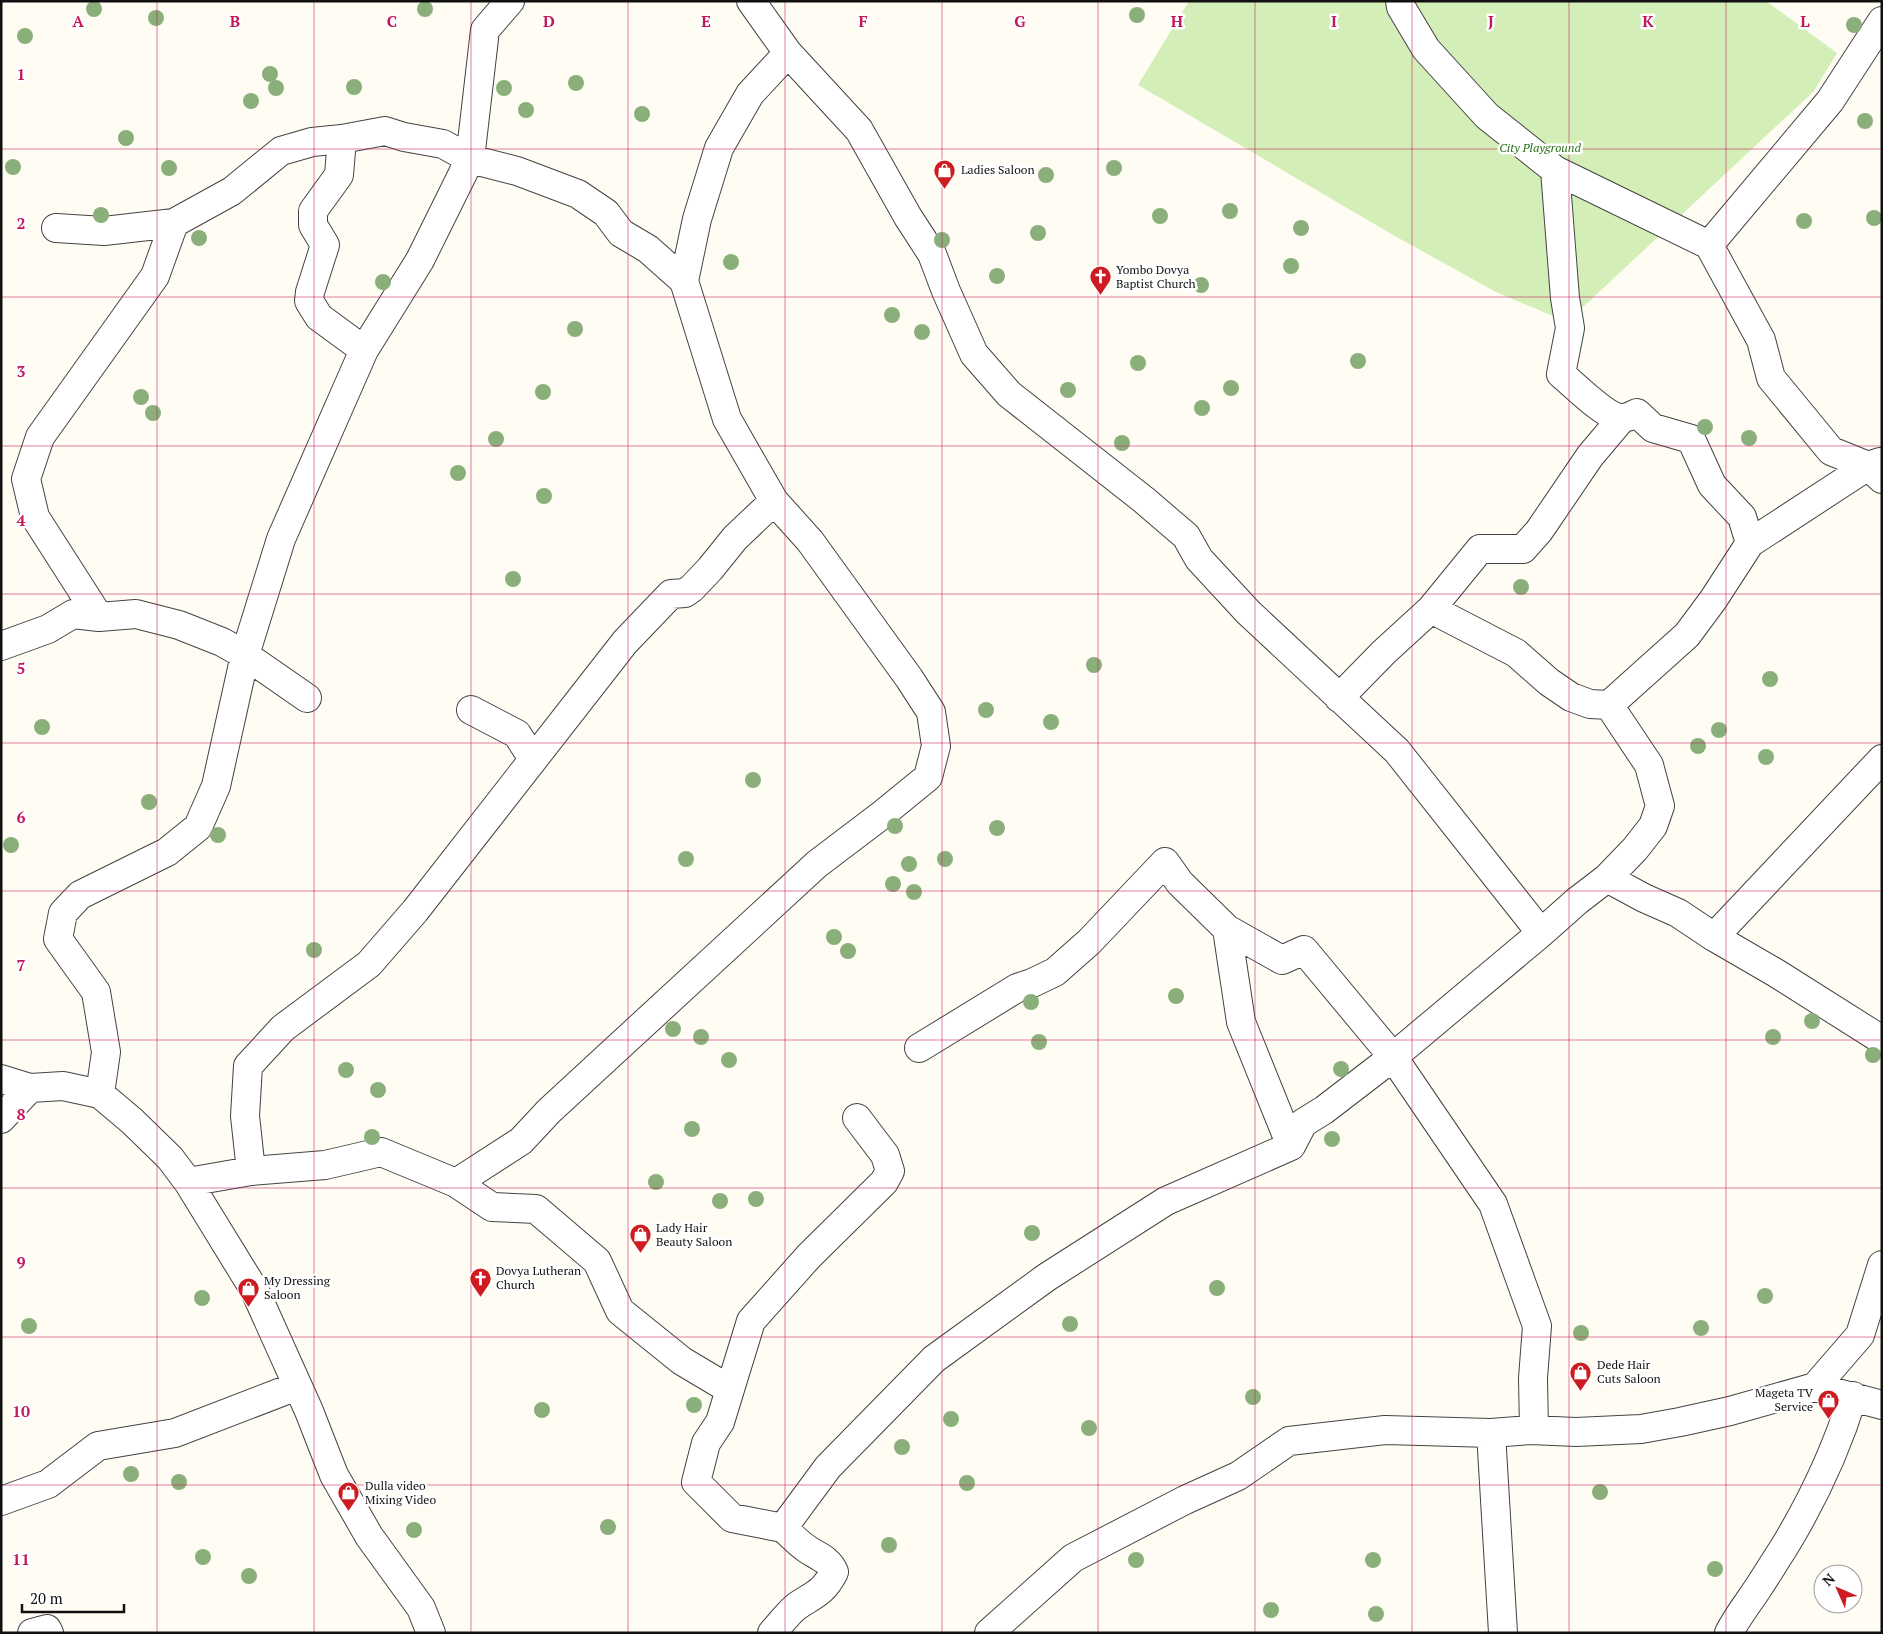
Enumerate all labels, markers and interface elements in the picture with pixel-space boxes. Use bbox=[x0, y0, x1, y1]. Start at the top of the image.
text: A bbox=[72, 10, 84, 32]
text: B bbox=[230, 10, 240, 32]
text: C bbox=[387, 10, 397, 32]
text: D bbox=[543, 10, 555, 32]
text: E bbox=[701, 10, 711, 32]
text: F bbox=[858, 10, 868, 32]
text: G bbox=[1014, 10, 1026, 32]
text: H bbox=[1171, 10, 1183, 32]
text: I bbox=[1331, 10, 1337, 32]
text: J bbox=[1488, 10, 1494, 32]
text: K bbox=[1642, 10, 1654, 32]
text: L bbox=[1800, 10, 1810, 32]
text: 1 bbox=[16, 63, 26, 85]
park label: City Playground bbox=[1499, 140, 1581, 155]
shop icon: Ladies Saloon bbox=[933, 158, 957, 189]
place label: Ladies Saloon bbox=[961, 162, 1035, 177]
text: 2 bbox=[16, 212, 26, 234]
place label: Yombo Dovya Baptist Church bbox=[1116, 262, 1196, 291]
church icon: Yombo Dovya Baptist Church bbox=[1088, 265, 1112, 296]
text: 3 bbox=[16, 360, 26, 382]
text: 4 bbox=[16, 509, 26, 531]
text: 5 bbox=[16, 657, 26, 679]
text: 6 bbox=[16, 806, 26, 828]
text: 7 bbox=[16, 954, 26, 976]
text: 8 bbox=[16, 1103, 26, 1125]
place label: Lady Hair Beauty Saloon bbox=[656, 1220, 732, 1249]
shop icon: Lady Hair Beauty Saloon bbox=[628, 1223, 652, 1254]
text: 9 bbox=[16, 1251, 26, 1273]
place label: Dovya Lutheran Church bbox=[496, 1263, 581, 1292]
church icon: Dovya Lutheran Church bbox=[468, 1266, 492, 1297]
place label: My Dressing Saloon bbox=[264, 1273, 331, 1302]
shop icon: My Dressing Saloon bbox=[236, 1276, 260, 1307]
place label: Dede Hair Cuts Saloon bbox=[1597, 1357, 1661, 1386]
shop icon: Dede Hair Cuts Saloon bbox=[1569, 1360, 1593, 1391]
place label: Mageta TV Service bbox=[1755, 1385, 1814, 1414]
shop icon: Mageta TV Service bbox=[1817, 1388, 1841, 1419]
text: 10 bbox=[12, 1400, 30, 1422]
place label: Dulla video Mixing Video bbox=[365, 1478, 436, 1507]
shop icon: Dulla video Mixing Video bbox=[337, 1481, 361, 1512]
text: 11 bbox=[12, 1548, 30, 1570]
north arrow bbox=[1813, 1564, 1863, 1614]
text: N bbox=[1818, 1569, 1839, 1590]
scale bar bbox=[22, 1582, 125, 1614]
text: 20 m bbox=[30, 1588, 63, 1608]

